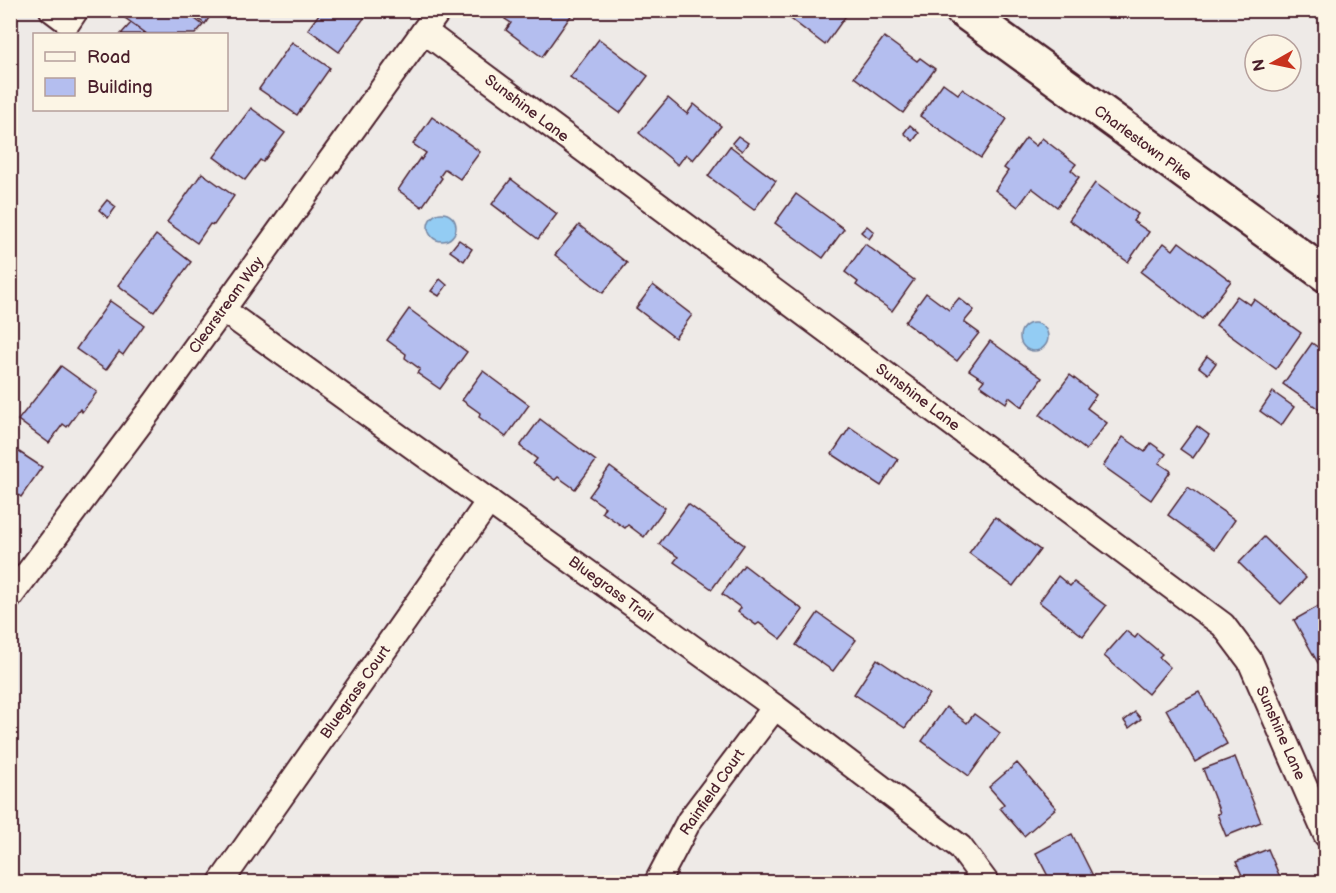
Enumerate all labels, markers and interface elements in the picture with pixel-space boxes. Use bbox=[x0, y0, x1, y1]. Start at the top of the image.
legend bbox=[33, 33, 228, 111]
north arrow bbox=[1243, 33, 1303, 93]
text: Road bbox=[87, 47, 131, 68]
text: N bbox=[1249, 58, 1270, 73]
street label: Sunshine Lane bbox=[481, 71, 573, 146]
text: Building bbox=[87, 77, 153, 98]
street label: Charlestown Pike bbox=[1090, 101, 1196, 185]
street label: Clearstream Way bbox=[185, 253, 268, 357]
street label: Sunshine Lane bbox=[872, 360, 964, 435]
street label: Bluegrass Trail bbox=[565, 552, 657, 627]
street label: Bluegrass Court bbox=[316, 642, 395, 743]
street label: Sunshine Lane bbox=[1251, 683, 1310, 783]
street label: Rainfield Court bbox=[676, 745, 749, 839]

